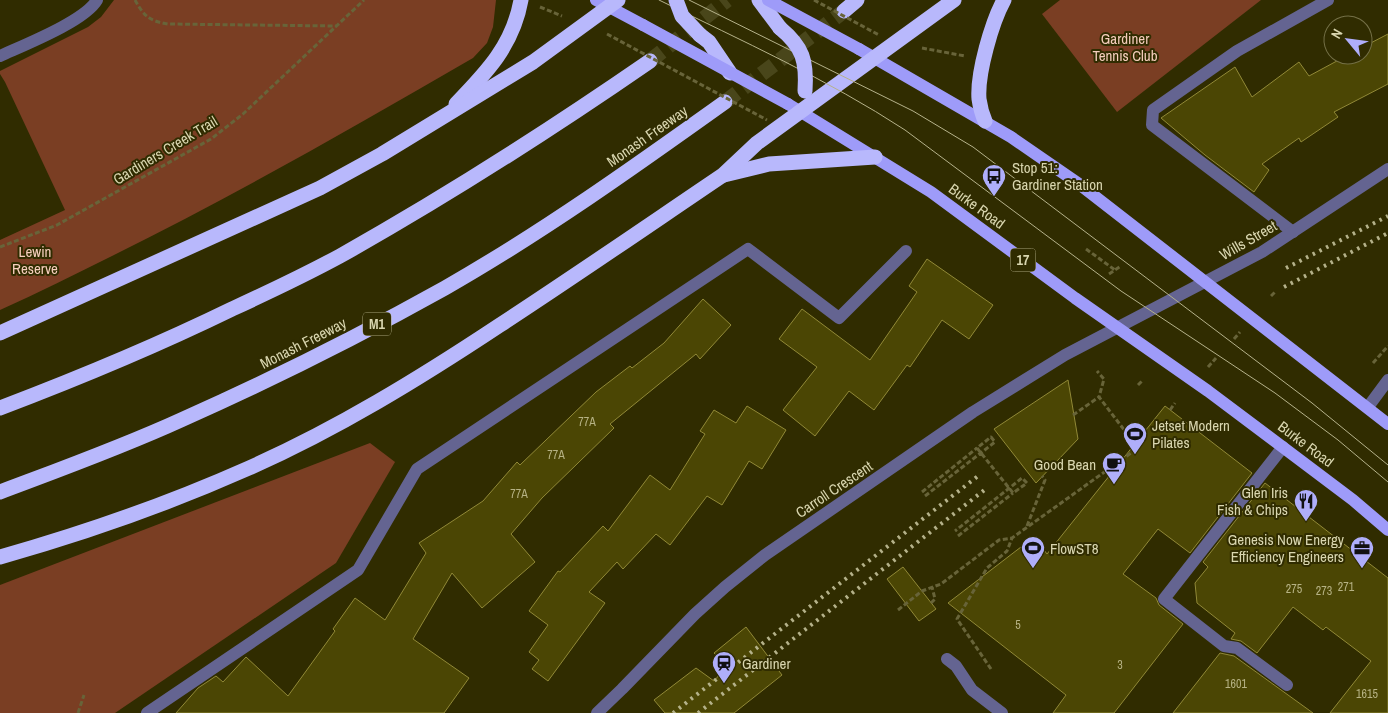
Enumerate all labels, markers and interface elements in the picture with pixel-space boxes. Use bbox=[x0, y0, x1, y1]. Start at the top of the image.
north arrow bbox=[1323, 15, 1373, 65]
text: N bbox=[1327, 26, 1347, 42]
park label: Gardiner Tennis Club bbox=[1093, 28, 1158, 66]
street label: Monash Freeway bbox=[602, 100, 692, 172]
street label: Gardiners Creek Trail bbox=[109, 111, 221, 189]
place label: Stop 51: Gardiner Station bbox=[1012, 157, 1103, 195]
bus stop icon: Stop 51: Gardiner Station bbox=[981, 163, 1007, 197]
street label: Burke Road bbox=[945, 178, 1009, 234]
street label: Wills Street bbox=[1216, 215, 1281, 265]
park label: Lewin Reserve bbox=[12, 241, 58, 279]
road number: 17 bbox=[1010, 248, 1036, 272]
street label: Monash Freeway bbox=[256, 312, 351, 374]
road number: M1 bbox=[363, 312, 391, 336]
house number: 77A bbox=[578, 414, 596, 430]
place label: Jetset Modern Pilates bbox=[1152, 415, 1230, 453]
street label: Burke Road bbox=[1274, 416, 1338, 472]
sports icon: Jetset Modern Pilates bbox=[1122, 421, 1148, 455]
house number: 77A bbox=[547, 447, 565, 463]
cafe icon: Good Bean bbox=[1101, 451, 1127, 485]
place label: Good Bean bbox=[1034, 454, 1096, 475]
street label: Carroll Crescent bbox=[791, 455, 877, 523]
place label: Glen Iris Fish & Chips bbox=[1217, 482, 1288, 520]
house number: 77A bbox=[510, 486, 528, 502]
restaurant icon: Glen Iris Fish & Chips bbox=[1293, 488, 1319, 522]
place label: Genesis Now Energy Efficiency Engineers bbox=[1228, 529, 1345, 567]
sports icon: FlowST8 bbox=[1020, 535, 1046, 569]
office icon: Genesis Now Energy Efficiency Engineers bbox=[1349, 535, 1375, 569]
place label: FlowST8 bbox=[1050, 538, 1099, 559]
house number: 271 bbox=[1338, 579, 1355, 595]
house number: 275 bbox=[1286, 581, 1303, 597]
house number: 273 bbox=[1316, 583, 1332, 599]
house number: 5 bbox=[1015, 617, 1021, 633]
station icon: Gardiner bbox=[711, 650, 737, 684]
place label: Gardiner bbox=[742, 653, 791, 674]
house number: 3 bbox=[1117, 657, 1123, 673]
house number: 1601 bbox=[1225, 676, 1247, 692]
house number: 1615 bbox=[1356, 686, 1378, 702]

